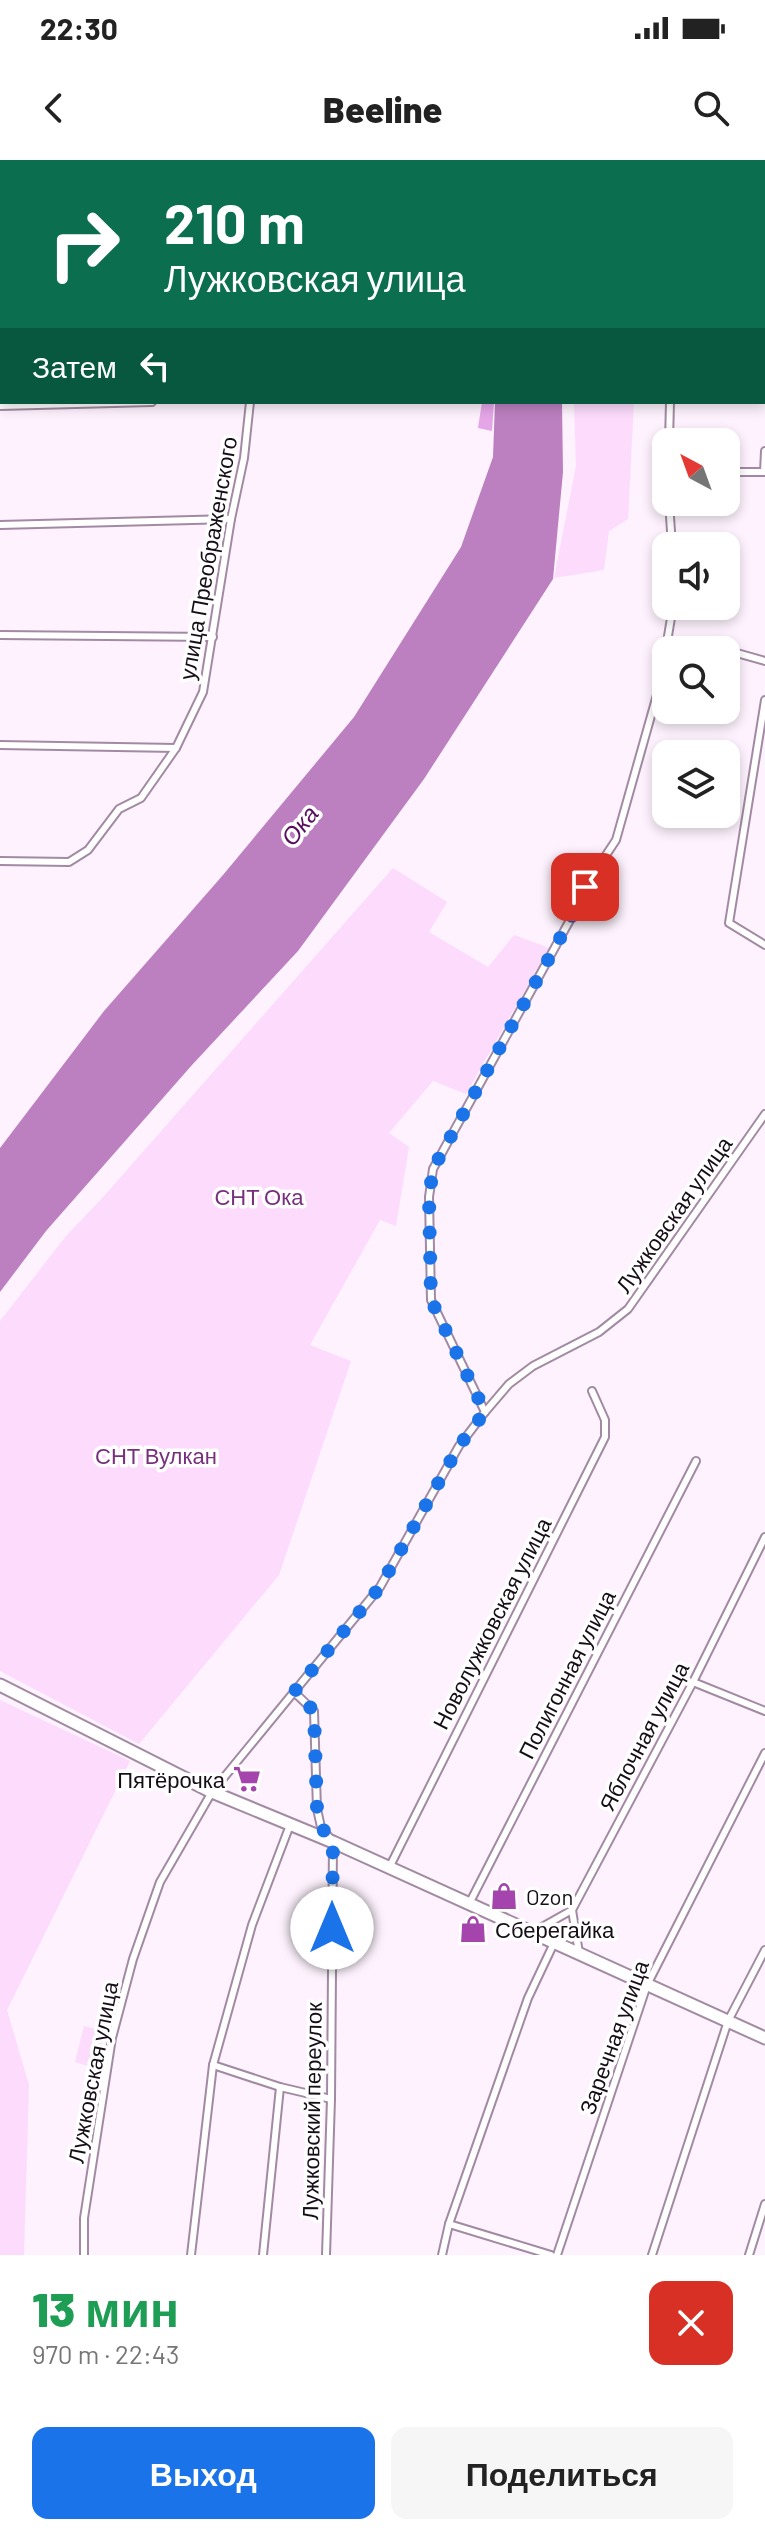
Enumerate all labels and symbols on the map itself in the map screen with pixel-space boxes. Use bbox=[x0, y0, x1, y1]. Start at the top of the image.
north arrow bbox=[652, 428, 740, 516]
street label: улица Преображенского bbox=[173, 434, 242, 682]
water label: Ока bbox=[274, 799, 324, 851]
pin bbox=[551, 853, 619, 921]
street label: Лужковская улица bbox=[609, 1130, 738, 1298]
park label: СНТ Ока bbox=[214, 1183, 304, 1209]
park label: СНТ Вулкан bbox=[95, 1442, 217, 1469]
street label: Новолужковская улица bbox=[426, 1512, 557, 1734]
street label: Полигонная улица bbox=[512, 1585, 621, 1763]
street label: Яблочная улица bbox=[593, 1656, 694, 1815]
supermarket icon: Пятёрочка bbox=[232, 1764, 262, 1794]
place label: Пятёрочка bbox=[117, 1766, 226, 1793]
shop icon: Ozon bbox=[489, 1881, 519, 1911]
place label: Ozon bbox=[526, 1883, 573, 1909]
position arrow bbox=[290, 1886, 374, 1970]
shop icon: Сберегайка bbox=[458, 1914, 488, 1944]
place label: Сберегайка bbox=[495, 1916, 615, 1943]
street label: Заречная улица bbox=[573, 1956, 654, 2118]
street label: Лужковская улица bbox=[62, 1978, 123, 2165]
street label: Лужковский переулок bbox=[296, 2002, 327, 2220]

